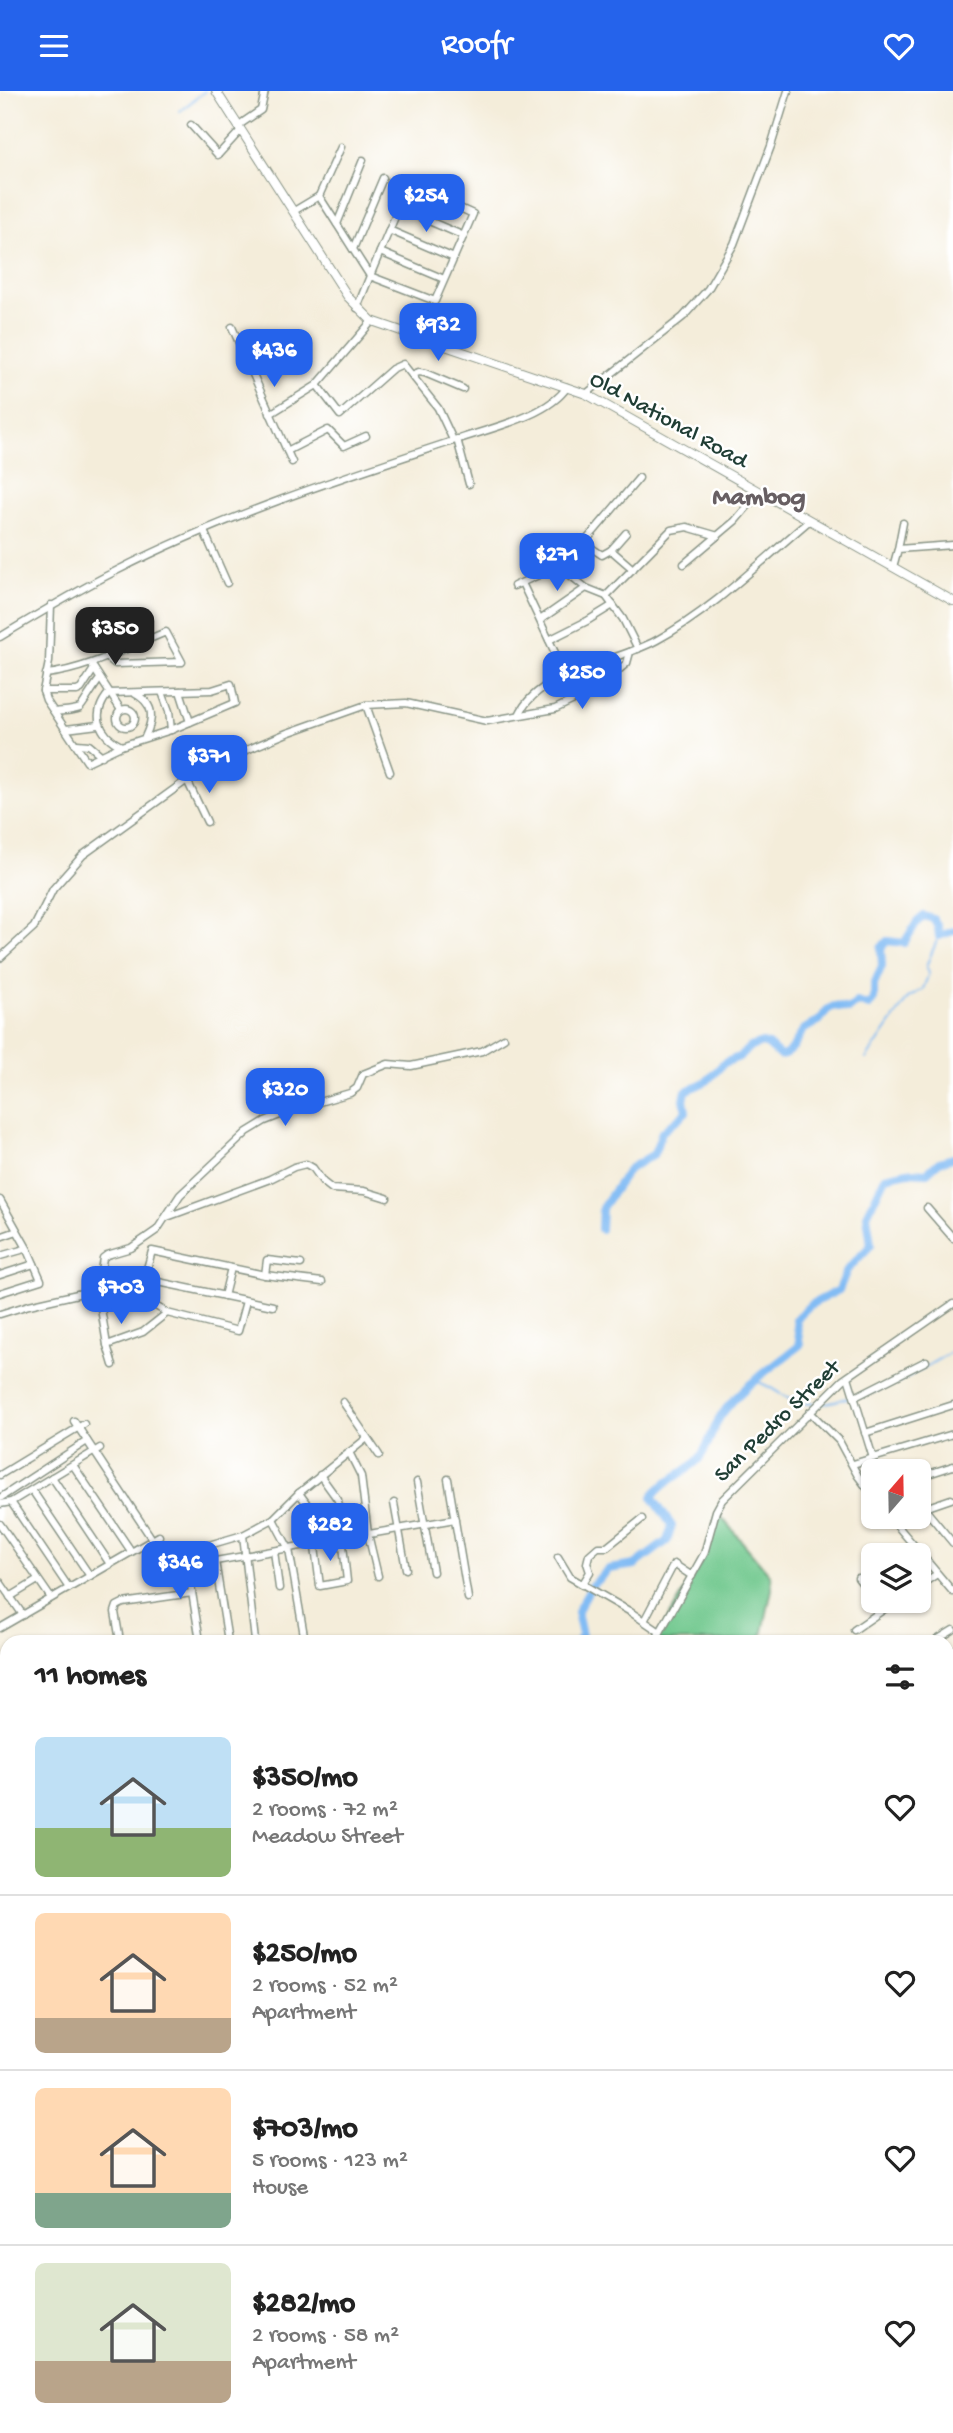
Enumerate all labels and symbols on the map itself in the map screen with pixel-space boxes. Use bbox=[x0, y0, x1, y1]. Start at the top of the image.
pin: $254 bbox=[385, 174, 467, 234]
pin: $932 bbox=[397, 303, 479, 363]
pin: $436 bbox=[233, 329, 315, 389]
street label: Old National Road bbox=[584, 366, 753, 476]
district label: Mambog bbox=[713, 484, 806, 515]
pin: $271 bbox=[516, 533, 598, 593]
pin: $350 bbox=[74, 607, 156, 667]
pin: $250 bbox=[541, 651, 623, 711]
pin: $371 bbox=[168, 735, 250, 795]
pin: $320 bbox=[244, 1069, 326, 1128]
pin: $703 bbox=[80, 1267, 162, 1326]
street label: San Pedro Street bbox=[709, 1354, 848, 1489]
north arrow bbox=[861, 1459, 931, 1529]
pin: $282 bbox=[289, 1503, 371, 1563]
pin: $346 bbox=[139, 1541, 221, 1601]

